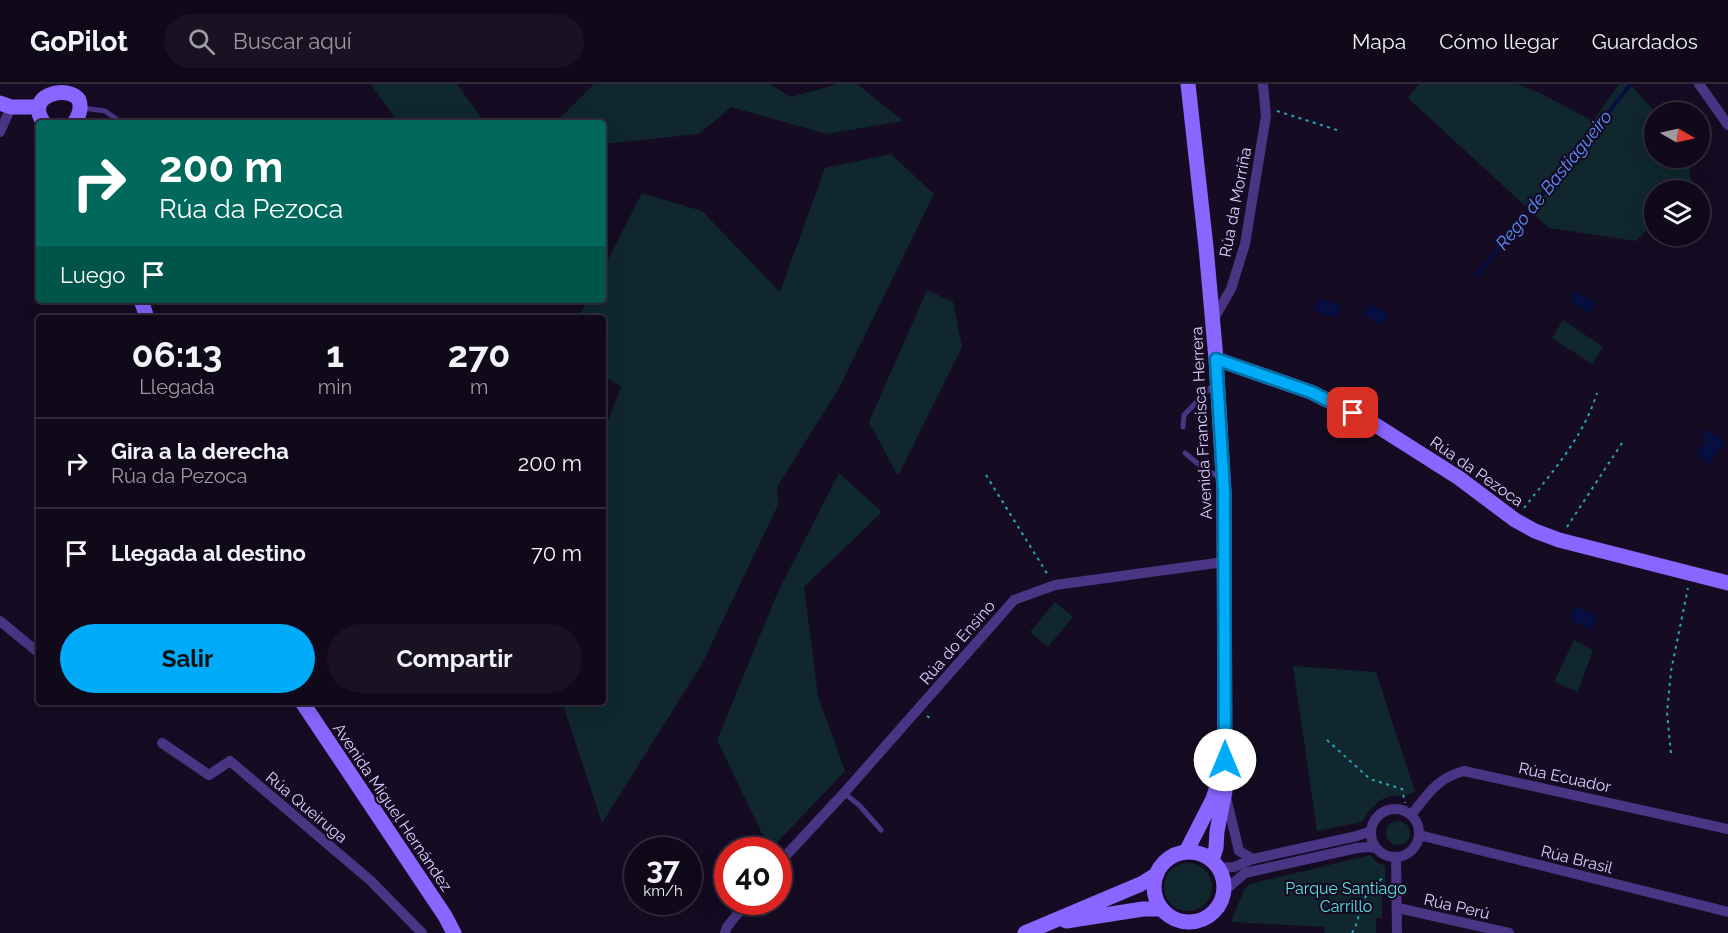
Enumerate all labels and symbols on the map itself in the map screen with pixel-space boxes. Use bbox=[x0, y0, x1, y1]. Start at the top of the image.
north arrow bbox=[1644, 102, 1710, 168]
water label: Rego de Bastiagueiro bbox=[1491, 106, 1616, 253]
street label: Rúa da Morriña bbox=[1216, 146, 1255, 259]
street label: Avenida Francisca Herrera bbox=[1187, 326, 1216, 520]
pin bbox=[1327, 387, 1378, 438]
street label: Rúa da Pezoca bbox=[1427, 432, 1527, 511]
street label: Rúa do Ensino bbox=[916, 596, 999, 688]
street label: Avenida Miguel Hernández bbox=[329, 720, 456, 895]
position arrow bbox=[1193, 728, 1257, 792]
street label: Rúa Ecuador bbox=[1517, 758, 1613, 797]
street label: Rúa Queiruga bbox=[262, 768, 351, 847]
speed limit sign: 40 bbox=[714, 837, 792, 915]
street label: Rúa Brasil bbox=[1539, 841, 1615, 878]
park label: Parque Santiago Carrillo bbox=[1285, 879, 1407, 916]
street label: Rúa Perú bbox=[1422, 890, 1492, 923]

